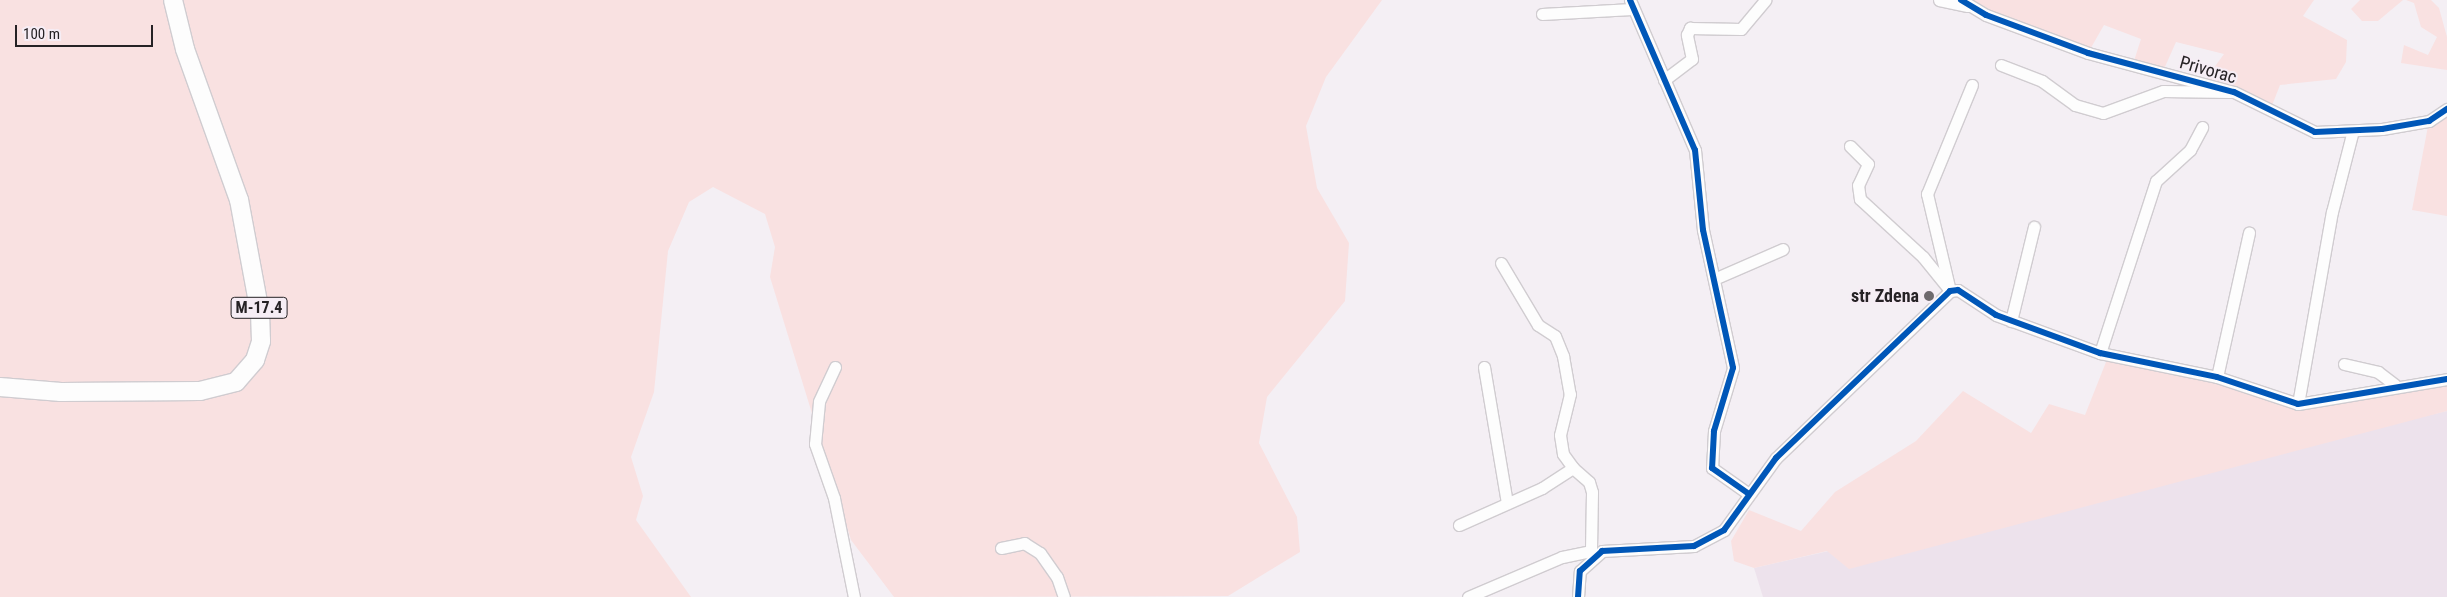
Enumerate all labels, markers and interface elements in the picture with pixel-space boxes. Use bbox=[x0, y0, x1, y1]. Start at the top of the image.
scale bar bbox=[18, 15, 155, 47]
text: 100 m bbox=[23, 25, 60, 43]
street label: Privorac bbox=[2177, 52, 2239, 88]
place label: str Zdena bbox=[1851, 285, 1919, 307]
marker: str Zdena bbox=[1923, 290, 1935, 302]
road number: M-17.4 bbox=[230, 294, 288, 322]

